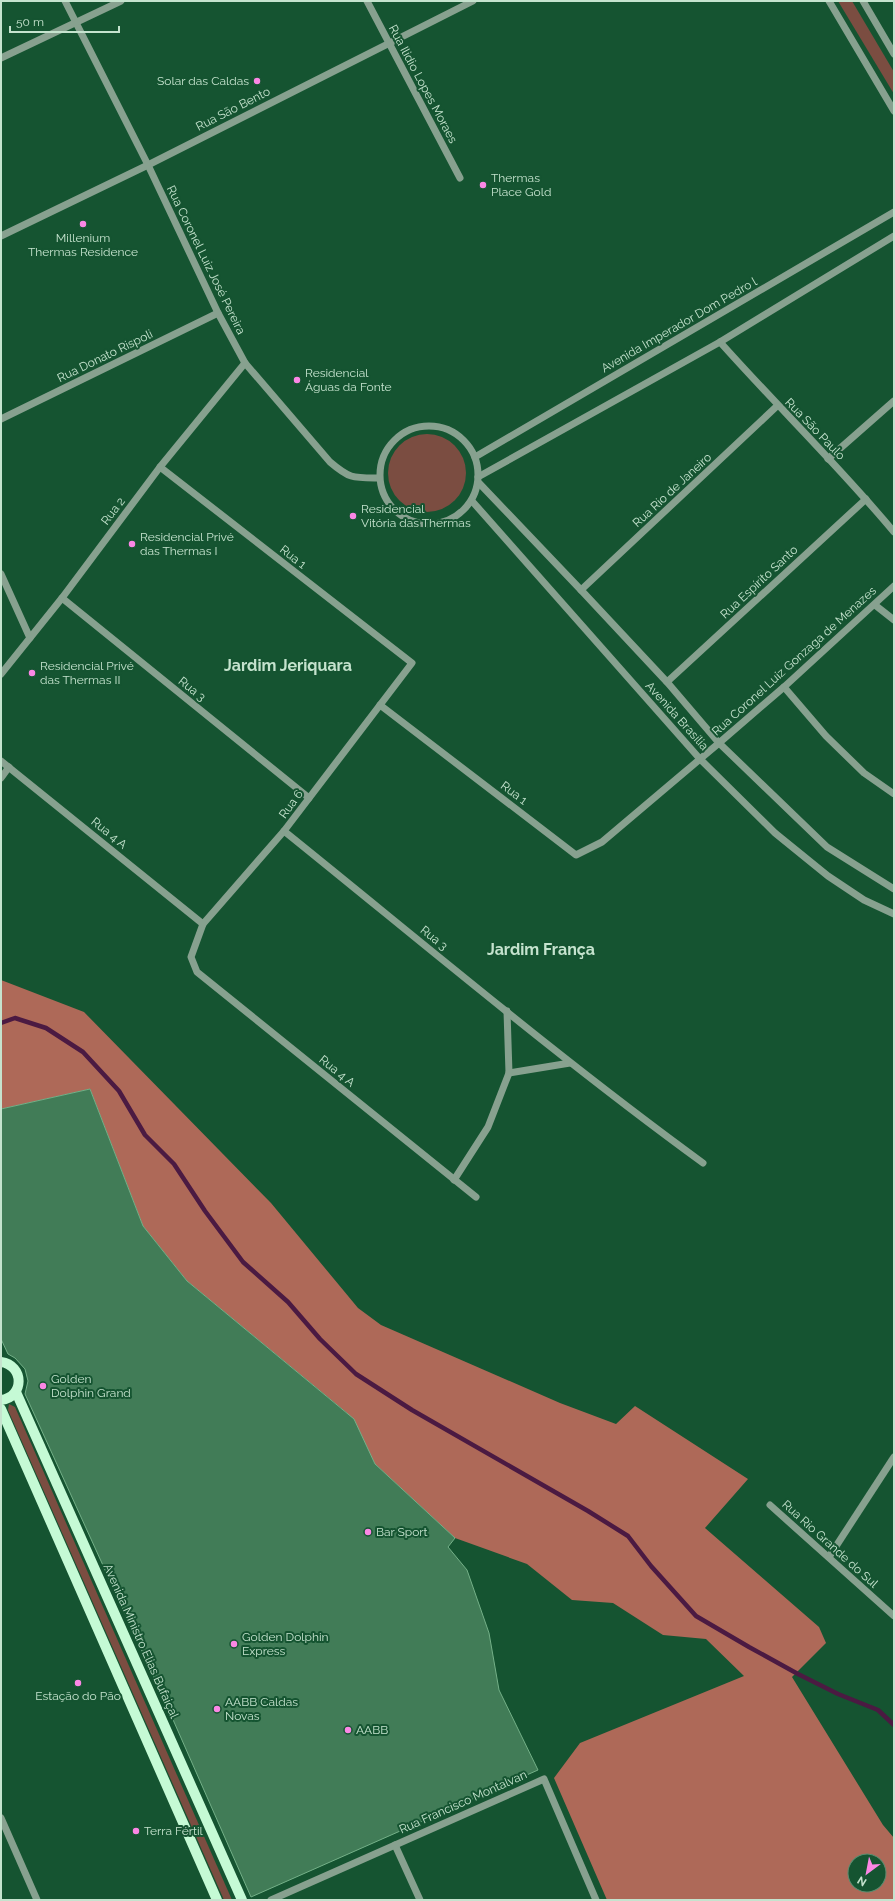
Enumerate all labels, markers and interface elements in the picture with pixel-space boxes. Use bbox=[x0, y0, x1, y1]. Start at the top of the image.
scale bar bbox=[10, 8, 119, 34]
text: 50 m bbox=[16, 15, 44, 29]
street label: Rua Ilidio Lopes Moraes bbox=[386, 22, 460, 146]
place label: Solar das Caldas bbox=[157, 74, 249, 88]
marker: Solar das Caldas bbox=[252, 76, 262, 86]
street label: Rua São Bento bbox=[193, 84, 273, 134]
place label: Thermas Place Gold bbox=[491, 171, 551, 199]
marker: Thermas Place Gold bbox=[478, 180, 488, 190]
street label: Rua Coronel Luiz José Pereira bbox=[164, 183, 248, 337]
marker: Millenium Thermas Residence bbox=[78, 219, 88, 229]
place label: Millenium Thermas Residence bbox=[28, 231, 138, 259]
street label: Avenida Imperador Dom Pedro l bbox=[599, 274, 760, 375]
street label: Rua Donato Rispoli bbox=[55, 327, 155, 385]
place label: Residencial Águas da Fonte bbox=[305, 366, 392, 394]
marker: Residencial Águas da Fonte bbox=[292, 375, 302, 385]
street label: Rua São Paulo bbox=[782, 395, 848, 463]
street label: Rua Rio de Janeiro bbox=[630, 450, 714, 530]
street label: Rua 2 bbox=[98, 495, 128, 527]
place label: Residencial Vitória das Thermas bbox=[361, 502, 471, 530]
marker: Residencial Vitória das Thermas bbox=[348, 511, 358, 521]
place label: Residencial Privé das Thermas I bbox=[140, 530, 234, 558]
marker: Residencial Privé das Thermas I bbox=[127, 539, 137, 549]
street label: Rua 1 bbox=[277, 542, 309, 572]
street label: Rua Espírito Santo bbox=[718, 543, 800, 621]
street label: Rua Coronel Luiz Gonzaga de Menazes bbox=[709, 583, 879, 738]
district label: Jardim Jeriquara bbox=[224, 656, 352, 675]
place label: Residencial Privé das Thermas II bbox=[40, 659, 134, 687]
marker: Residencial Privé das Thermas II bbox=[27, 668, 37, 678]
street label: Rua 3 bbox=[176, 674, 208, 704]
street label: Avenida Brasília bbox=[643, 679, 711, 753]
street label: Rua 1 bbox=[498, 778, 530, 808]
street label: Rua 6 bbox=[276, 787, 306, 821]
street label: Rua 4 A bbox=[88, 814, 130, 852]
street label: Rua 3 bbox=[418, 923, 450, 953]
district label: Jardim França bbox=[487, 940, 595, 959]
street label: Rua 4 A bbox=[316, 1052, 358, 1090]
place label: Golden Dolphin Grand bbox=[51, 1372, 131, 1400]
marker: Golden Dolphin Grand bbox=[38, 1381, 48, 1391]
street label: Rua Rio Grande do Sul bbox=[779, 1497, 881, 1591]
place label: Bar Sport bbox=[376, 1525, 428, 1539]
marker: Bar Sport bbox=[363, 1527, 373, 1537]
street label: Avenida Ministro Elias Bufaiçal bbox=[101, 1562, 182, 1721]
place label: Golden Dolphin Express bbox=[242, 1630, 329, 1658]
marker: Golden Dolphin Express bbox=[229, 1639, 239, 1649]
marker: Estação do Pão bbox=[73, 1678, 83, 1688]
place label: Estação do Pão bbox=[35, 1689, 121, 1703]
place label: AABB Caldas Novas bbox=[225, 1695, 298, 1723]
marker: AABB Caldas Novas bbox=[212, 1704, 222, 1714]
place label: AABB bbox=[356, 1723, 388, 1737]
marker: AABB bbox=[343, 1725, 353, 1735]
street label: Rua Francisco Montalvan bbox=[397, 1767, 529, 1837]
place label: Terra Fértil bbox=[144, 1824, 204, 1838]
marker: Terra Fértil bbox=[131, 1826, 141, 1836]
north arrow bbox=[847, 1853, 887, 1893]
text: N bbox=[855, 1873, 869, 1889]

